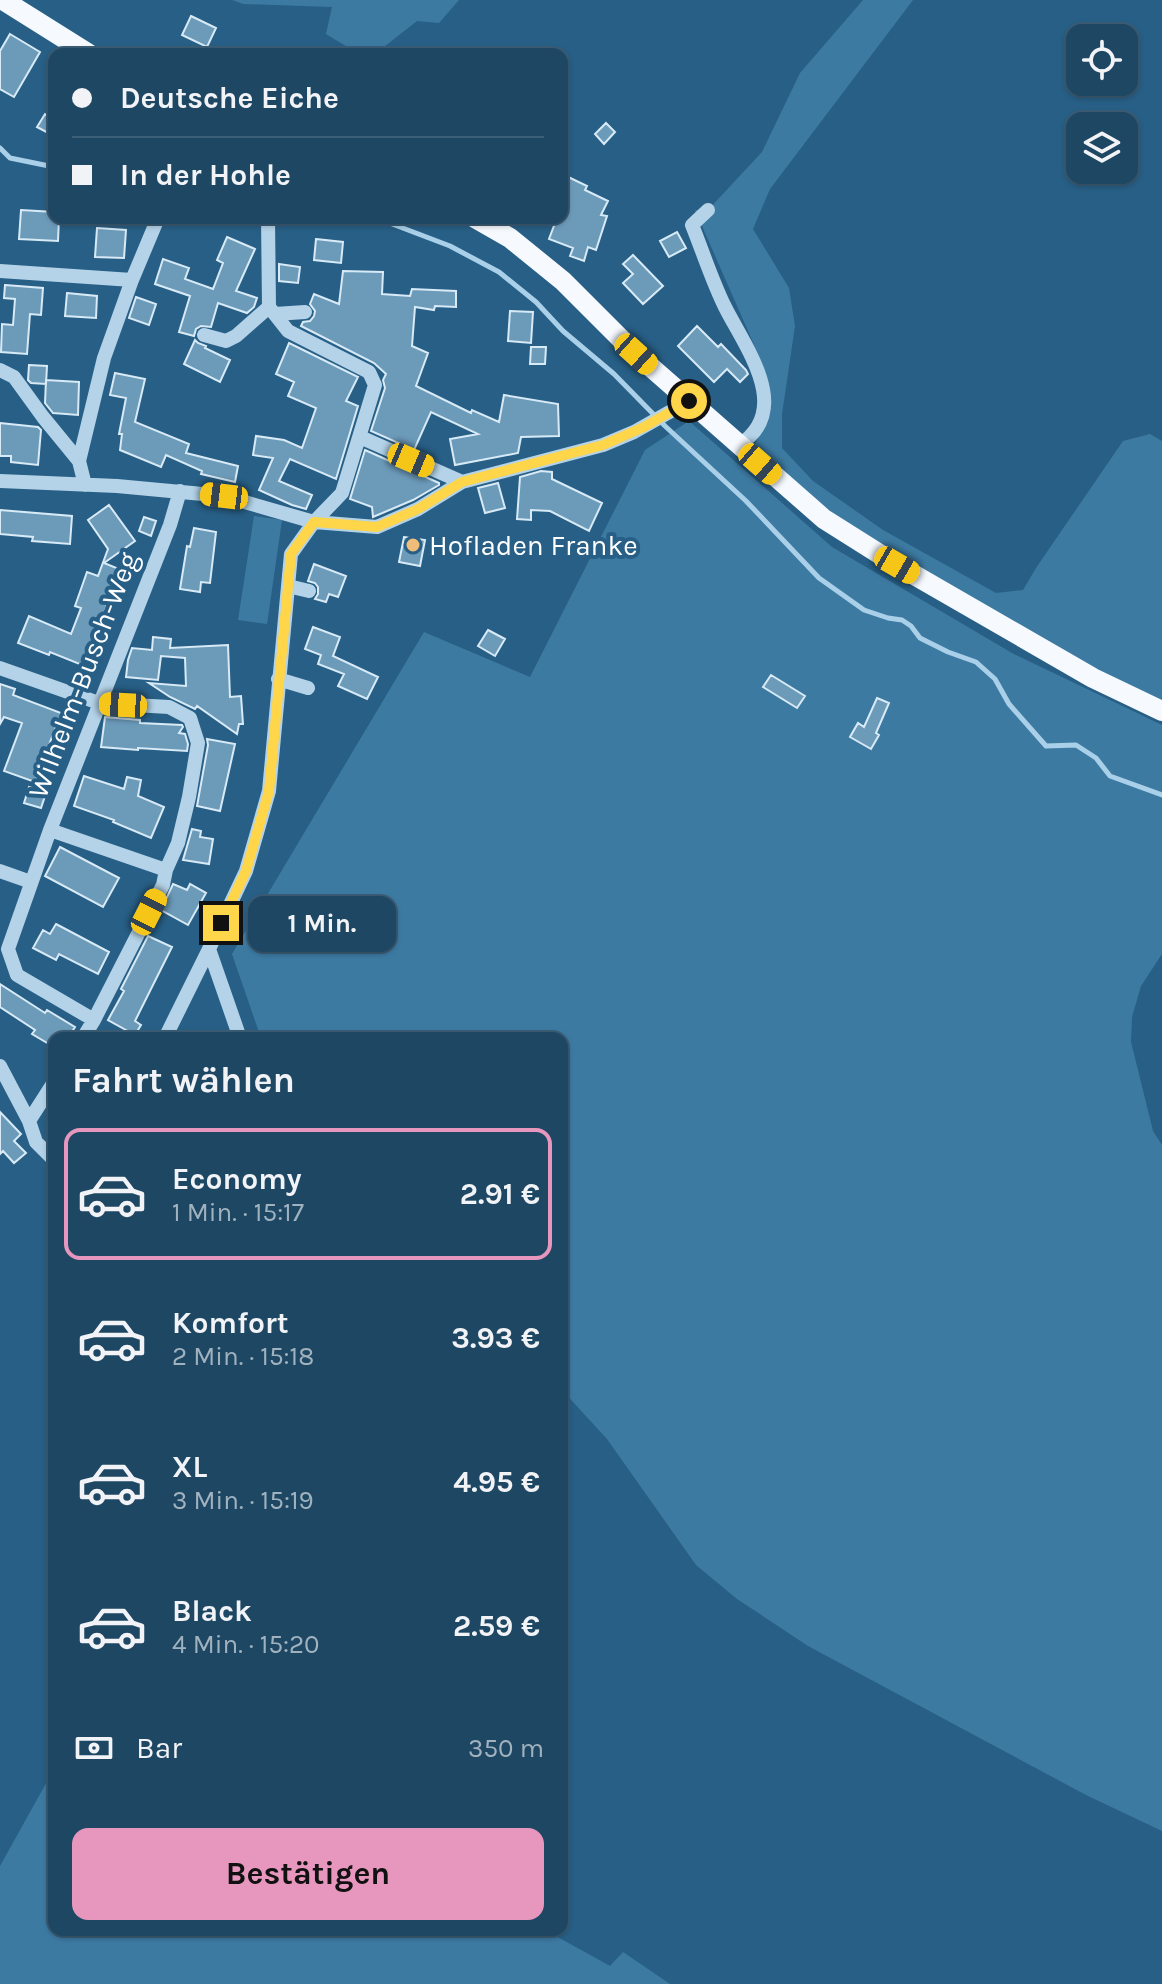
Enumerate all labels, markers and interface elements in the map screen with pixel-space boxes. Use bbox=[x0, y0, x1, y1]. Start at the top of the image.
map controls bbox=[1066, 24, 1138, 184]
button: locate bbox=[1066, 24, 1138, 96]
text: Deutsche Eiche bbox=[120, 80, 339, 116]
button: layers bbox=[1066, 112, 1138, 184]
text: In der Hohle bbox=[120, 157, 291, 193]
car bbox=[610, 329, 662, 379]
route start bbox=[671, 383, 707, 419]
car bbox=[734, 439, 786, 489]
car bbox=[384, 440, 438, 480]
car bbox=[199, 481, 249, 511]
place label: Hofladen Franke bbox=[429, 529, 638, 562]
marker: Hofladen Franke bbox=[404, 536, 422, 554]
car bbox=[870, 543, 924, 587]
street label: Wilhelm-Busch-Weg bbox=[21, 547, 145, 803]
car bbox=[98, 692, 148, 718]
car bbox=[127, 885, 171, 939]
callout: 1 Min. bbox=[249, 895, 397, 951]
route end bbox=[203, 905, 239, 941]
text: 1 Min. bbox=[288, 908, 356, 939]
text: Fahrt wählen bbox=[72, 1059, 295, 1101]
icon: car bbox=[76, 1158, 148, 1230]
text: Economy bbox=[172, 1161, 302, 1197]
text: 2.91 € bbox=[460, 1176, 540, 1212]
text: 1 Min. · 15:17 bbox=[172, 1197, 304, 1228]
icon: car bbox=[76, 1302, 148, 1374]
text: Komfort bbox=[172, 1305, 289, 1341]
text: 3.93 € bbox=[451, 1320, 540, 1356]
text: 2 Min. · 15:18 bbox=[172, 1341, 314, 1372]
icon: car bbox=[76, 1446, 148, 1518]
text: XL bbox=[172, 1449, 207, 1485]
text: 4.95 € bbox=[453, 1464, 540, 1500]
text: 3 Min. · 15:19 bbox=[172, 1485, 314, 1516]
icon: car bbox=[76, 1590, 148, 1662]
text: Black bbox=[172, 1593, 252, 1629]
text: 2.59 € bbox=[453, 1608, 540, 1644]
text: 4 Min. · 15:20 bbox=[172, 1629, 320, 1660]
icon: cash bbox=[72, 1726, 116, 1770]
text: Bar bbox=[136, 1730, 182, 1766]
text: 350 m bbox=[468, 1733, 544, 1764]
button: Bestätigen bbox=[72, 1828, 544, 1920]

